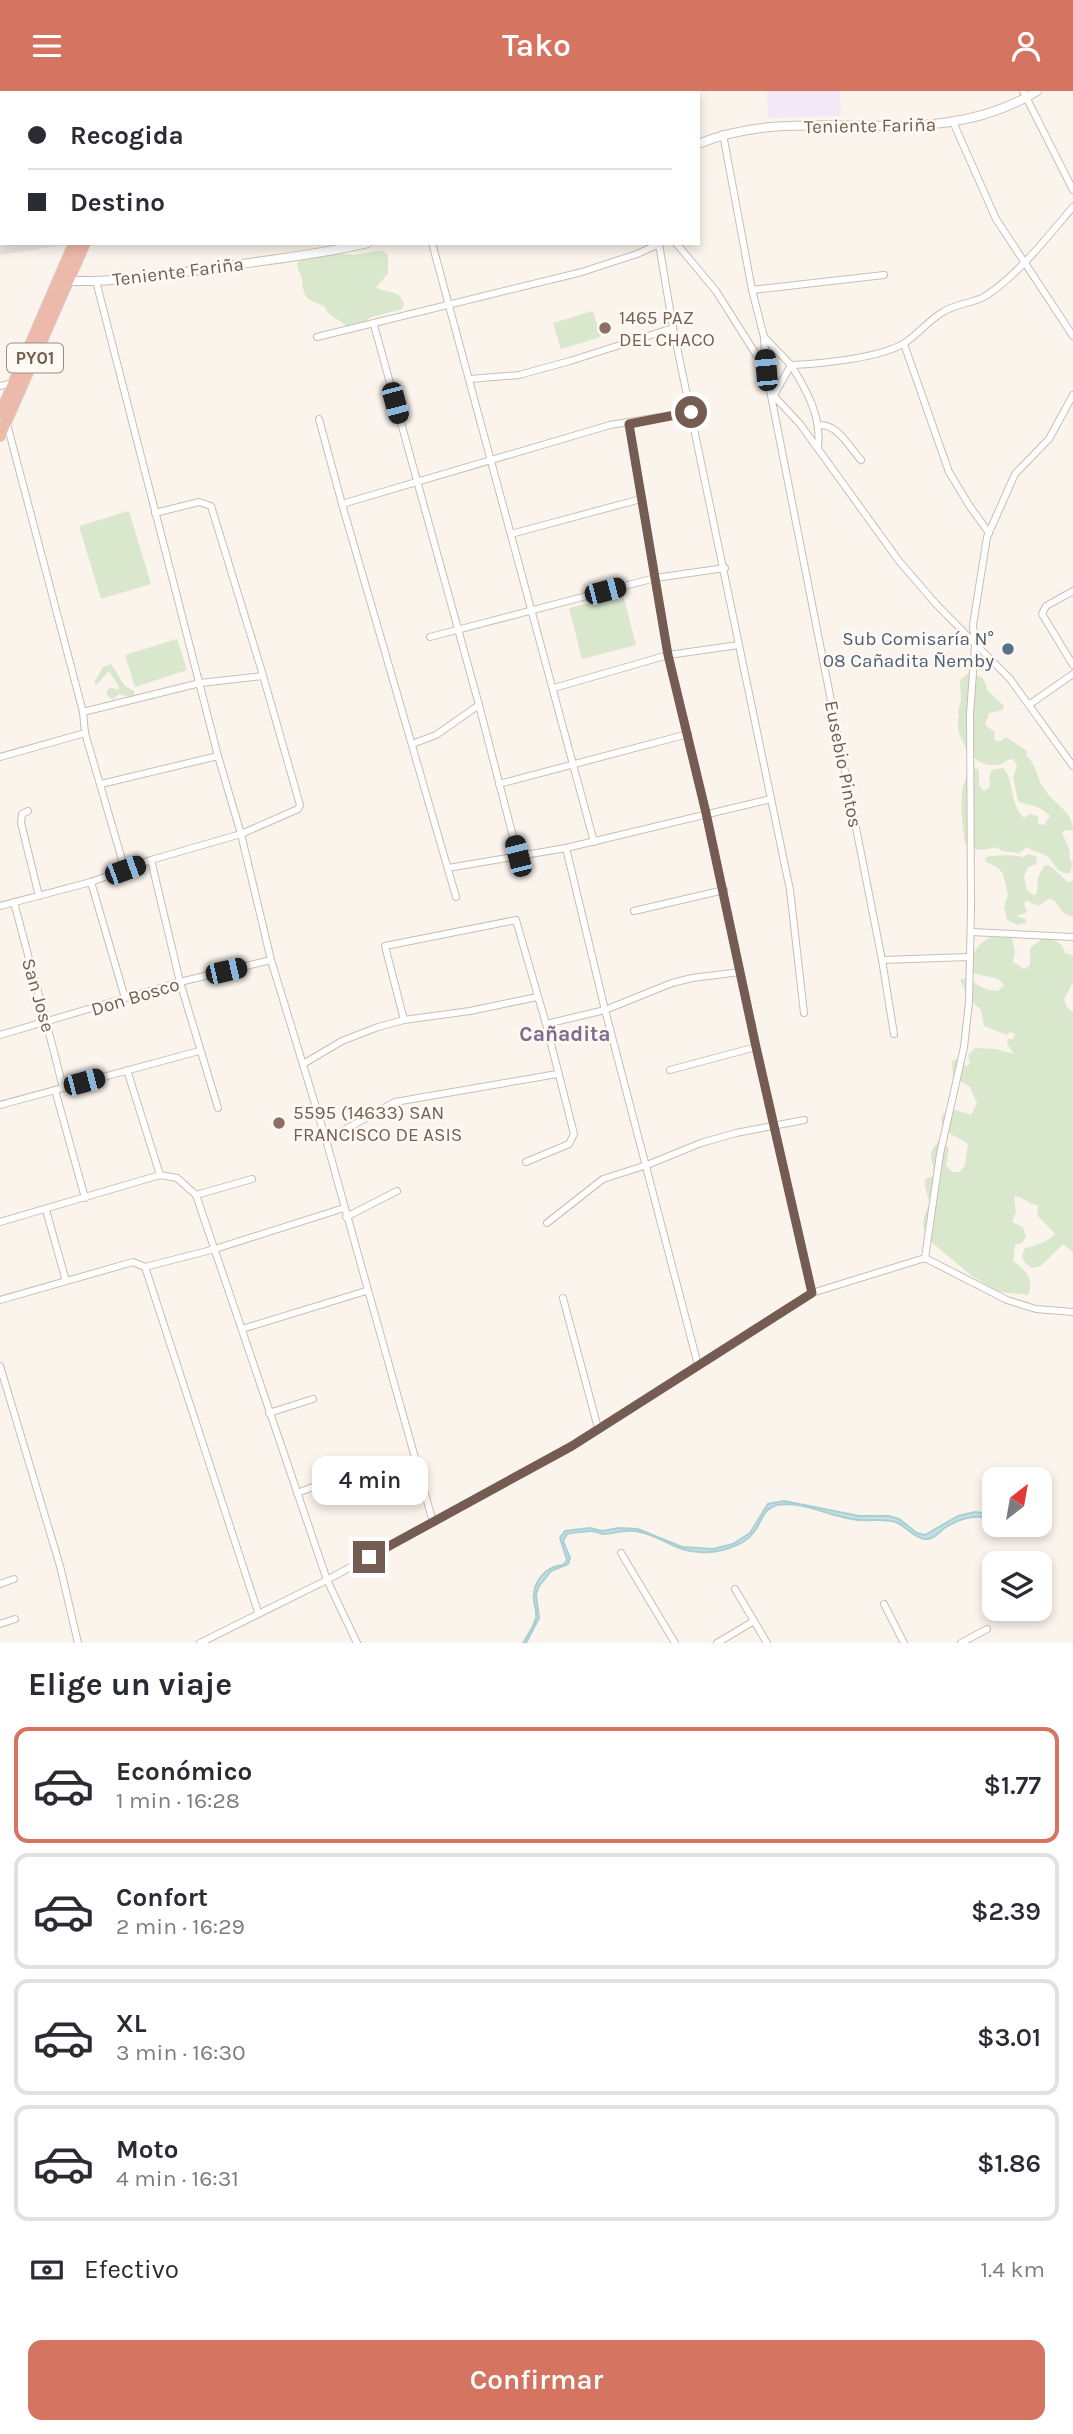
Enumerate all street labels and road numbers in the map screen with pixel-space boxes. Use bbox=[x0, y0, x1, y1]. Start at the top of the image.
street label: Teniente Fariña bbox=[804, 114, 936, 138]
street label: Teniente Fariña bbox=[111, 253, 245, 291]
road number: PY01 bbox=[7, 344, 63, 373]
street label: Eusebio Pintos bbox=[820, 699, 866, 830]
street label: San Jose bbox=[17, 956, 59, 1035]
street label: Don Bosco bbox=[88, 973, 182, 1021]

